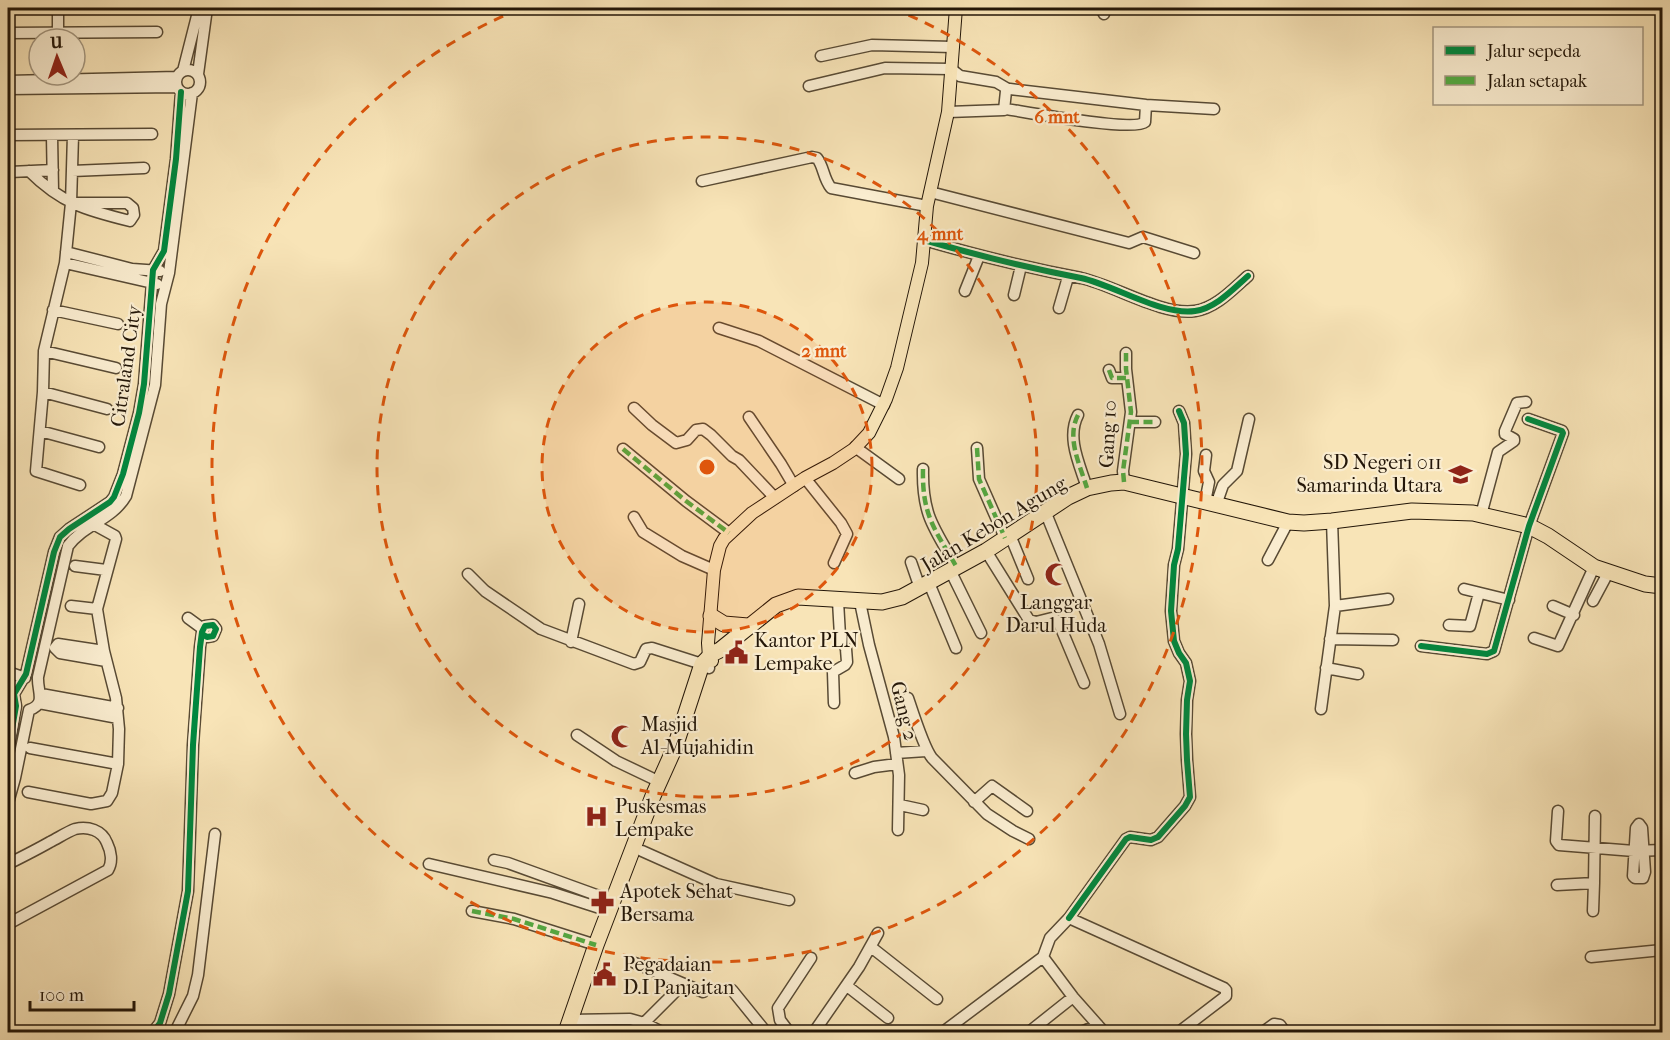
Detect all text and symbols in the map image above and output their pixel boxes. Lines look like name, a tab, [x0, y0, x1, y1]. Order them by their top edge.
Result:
north arrow	[27, 27, 87, 87]
legend	[1433, 27, 1643, 105]
text: U	[49, 33, 64, 52]
text: Jalur sepeda	[1485, 41, 1581, 62]
text: Jalan setapak	[1485, 71, 1588, 92]
text: 6 mnt	[1034, 107, 1080, 128]
text: 4 mnt	[916, 224, 964, 245]
street label: Citraland City	[106, 302, 146, 428]
text: 2 mnt	[802, 341, 847, 362]
street label: Gang 10	[1095, 399, 1121, 469]
place label: SD Negeri 011 Samarinda Utara	[1296, 451, 1443, 497]
centre of rings	[697, 457, 717, 477]
school or university icon: SD Negeri 011 Samarinda Utara	[1447, 461, 1473, 487]
street label: Jalan Kebon Agung	[916, 471, 1071, 577]
mosque icon: Langgar Darul Huda	[1043, 561, 1069, 587]
place label: Langgar Darul Huda	[1005, 591, 1107, 637]
place label: Kantor PLN Lempake	[754, 629, 859, 675]
public building icon: Kantor PLN Lempake	[723, 639, 749, 665]
street label: Gang 2	[886, 679, 922, 743]
place label: Masjid Al-Mujahidin	[640, 713, 754, 759]
mosque icon: Masjid Al-Mujahidin	[610, 723, 636, 749]
place label: Puskesmas Lempake	[615, 795, 706, 841]
hospital icon: Puskesmas Lempake	[584, 804, 610, 830]
place label: Apotek Sehat Bersama	[619, 880, 733, 926]
pharmacy icon: Apotek Sehat Bersama	[589, 889, 615, 915]
place label: Pegadaian D.I Panjaitan	[623, 953, 735, 999]
public building icon: Pegadaian D.I Panjaitan	[592, 962, 618, 988]
scale bar	[30, 974, 134, 1012]
text: 100 m	[39, 985, 84, 1006]

